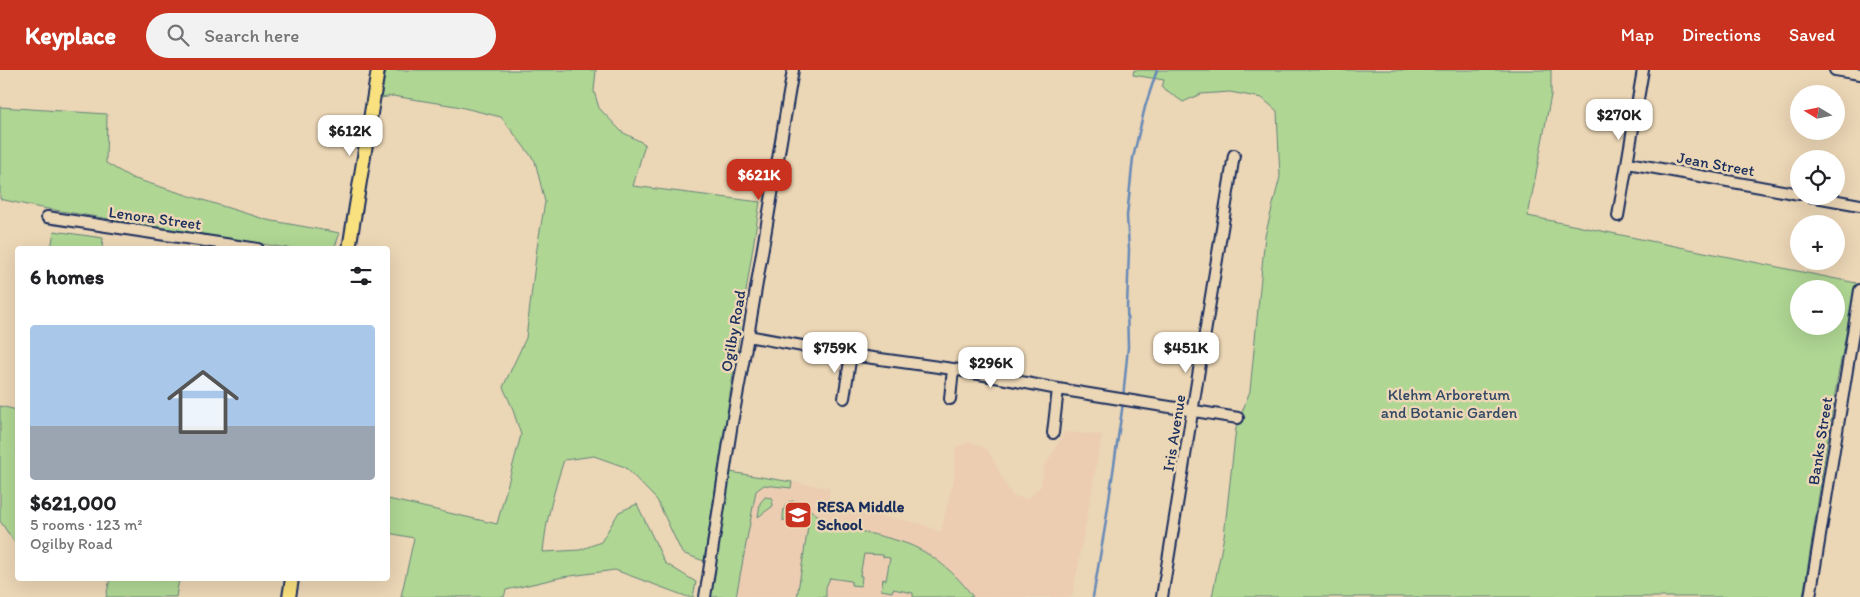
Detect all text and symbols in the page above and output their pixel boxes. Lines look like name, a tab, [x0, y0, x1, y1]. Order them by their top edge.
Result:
search box	[146, 13, 496, 58]
text: Keyplace	[25, 21, 116, 50]
icon: search	[164, 21, 192, 49]
text: Search here	[204, 24, 299, 47]
text: Map	[1621, 24, 1654, 46]
text: Directions	[1682, 24, 1761, 46]
text: Saved	[1789, 24, 1835, 46]
north arrow	[1790, 85, 1845, 140]
map controls	[1790, 85, 1845, 335]
pin: $270K	[1584, 98, 1654, 141]
text: $270K	[1597, 105, 1641, 124]
pin: $612K	[315, 114, 385, 157]
text: $612K	[329, 121, 371, 140]
street label: Jean Street	[1676, 148, 1756, 180]
button: locate	[1790, 150, 1845, 205]
pin: $621K	[724, 158, 794, 201]
text: $621K	[738, 165, 780, 184]
street label: Lenora Street	[107, 202, 203, 234]
button: +	[1790, 215, 1845, 270]
icon: filters	[347, 262, 375, 290]
text: 6 homes	[30, 264, 104, 289]
button: −	[1790, 280, 1845, 335]
street label: Ogilby Road	[716, 288, 750, 373]
pin: $759K	[800, 332, 870, 374]
pin: $451K	[1151, 332, 1221, 374]
text: $759K	[813, 338, 857, 357]
text: $451K	[1164, 338, 1208, 357]
pin: $296K	[956, 346, 1026, 389]
text: $296K	[969, 353, 1013, 372]
icon: home	[158, 357, 248, 447]
park label: Klehm Arboretum and Botanic Garden	[1381, 385, 1518, 422]
street label: Iris Avenue	[1159, 393, 1189, 473]
street label: Banks Street	[1804, 396, 1836, 486]
text: $621,000	[30, 490, 116, 515]
place label: RESA Middle School	[817, 497, 905, 534]
school or university icon: RESA Middle School	[783, 500, 813, 530]
text: 5 rooms · 123 m²	[30, 515, 142, 534]
text: Ogilby Road	[30, 534, 113, 553]

